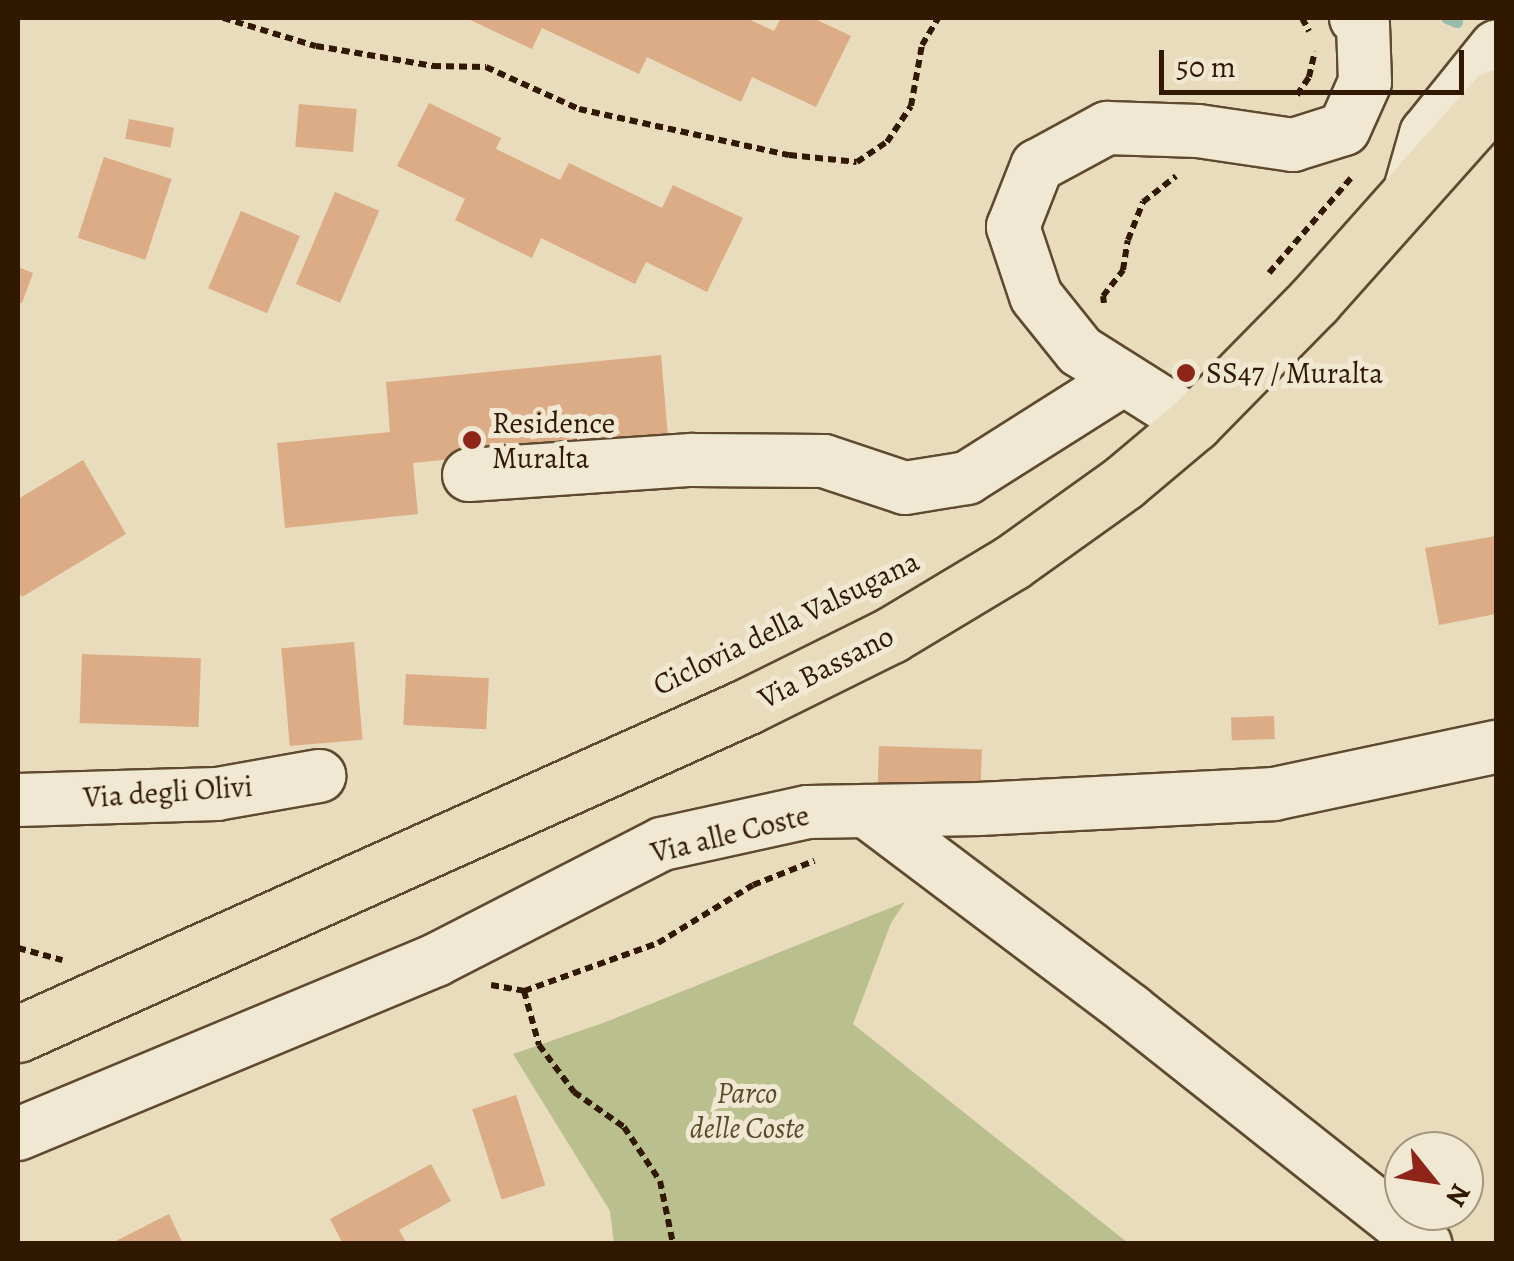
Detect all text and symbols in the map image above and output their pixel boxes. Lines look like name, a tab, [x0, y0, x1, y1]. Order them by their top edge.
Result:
scale bar	[1164, 30, 1469, 92]
text: 50 m	[1176, 47, 1236, 87]
place label: SS47 / Muralta	[1206, 355, 1383, 391]
marker: SS47 / Muralta	[1175, 362, 1197, 384]
place label: Residence Muralta	[492, 405, 615, 476]
marker: Residence Muralta	[461, 429, 483, 451]
street label: Ciclovia della Valsugana	[647, 543, 925, 703]
street label: Via Bassano	[752, 618, 900, 716]
street label: Via degli Olivi	[82, 768, 254, 816]
street label: Via alle Coste	[647, 797, 813, 871]
park label: Parco delle Coste	[690, 1075, 804, 1146]
north arrow	[1384, 1131, 1484, 1231]
text: N	[1437, 1177, 1480, 1213]

